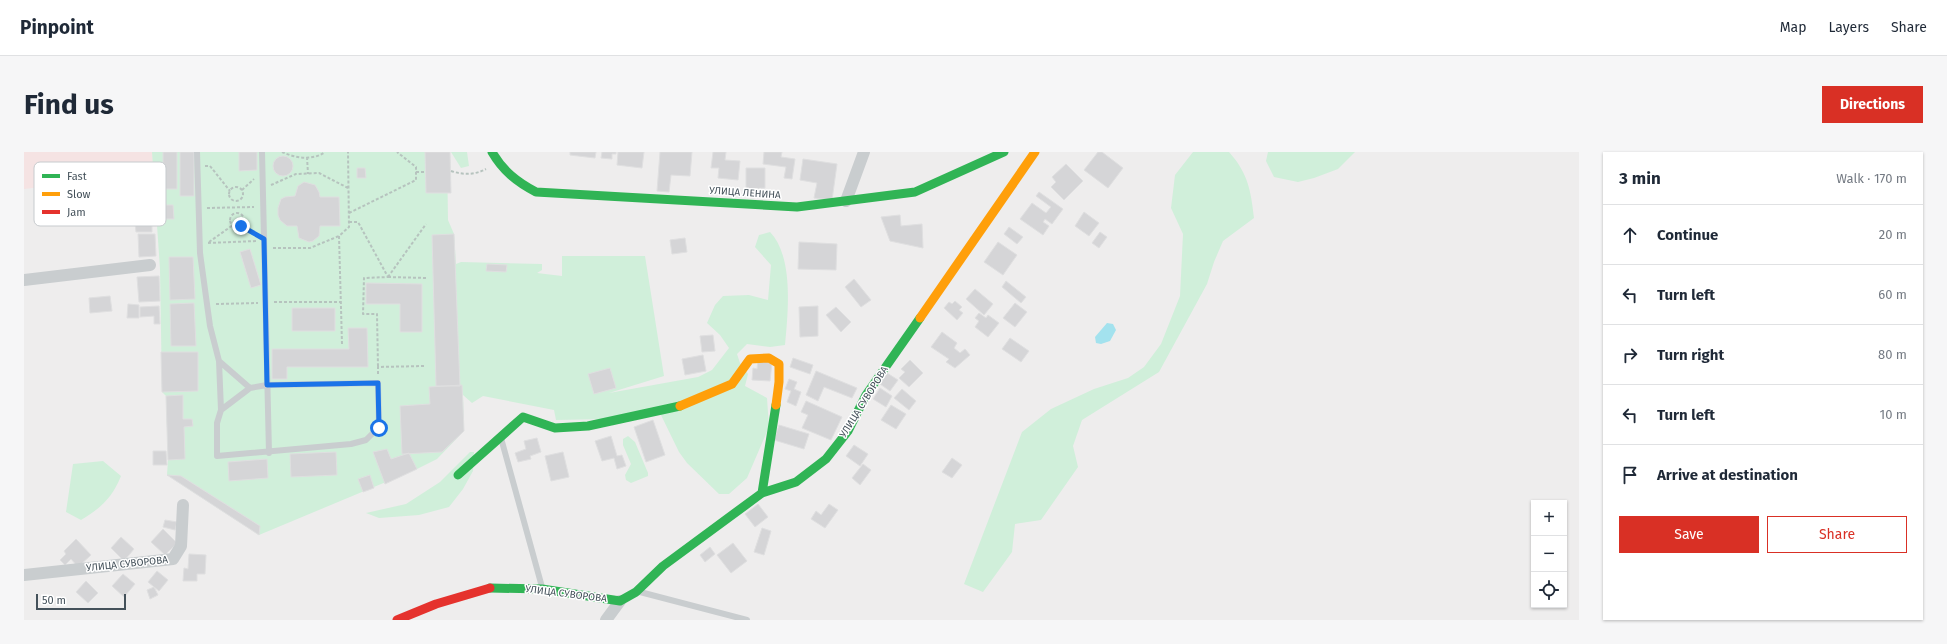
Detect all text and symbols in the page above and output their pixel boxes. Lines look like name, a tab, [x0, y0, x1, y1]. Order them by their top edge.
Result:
text: Pinpoint	[20, 16, 94, 39]
text: Map	[1780, 19, 1806, 36]
text: Layers	[1828, 19, 1869, 36]
text: Share	[1891, 19, 1927, 36]
button: Directions	[1822, 86, 1923, 123]
text: Find us	[24, 88, 114, 121]
legend	[34, 162, 166, 226]
text: 3 min	[1619, 168, 1661, 189]
text: Fast	[67, 170, 87, 183]
text: Walk · 170 m	[1836, 171, 1907, 186]
street label: УЛИЦА ЛЕНИНА	[709, 185, 781, 202]
text: Slow	[67, 188, 91, 201]
text: Jam	[67, 206, 86, 219]
route end	[232, 217, 250, 235]
icon: ahead	[1619, 224, 1641, 246]
text: Continue	[1657, 226, 1718, 244]
text: 20 m	[1879, 227, 1907, 242]
icon: left	[1619, 284, 1641, 306]
text: Turn left	[1657, 286, 1715, 304]
text: 60 m	[1878, 287, 1907, 302]
icon: right	[1619, 344, 1641, 366]
text: Turn right	[1657, 346, 1724, 364]
text: 80 m	[1878, 347, 1907, 362]
street label: УЛИЦА СУВОРОВА	[837, 364, 891, 440]
icon: left	[1619, 404, 1641, 426]
text: Turn left	[1657, 406, 1715, 424]
text: 10 m	[1880, 407, 1907, 422]
route start	[370, 419, 388, 437]
icon: arrive	[1619, 464, 1641, 486]
text: Arrive at destination	[1657, 466, 1798, 484]
map controls	[1531, 500, 1567, 608]
button: +	[1531, 500, 1567, 536]
button: Save	[1619, 516, 1759, 553]
button: Share	[1767, 516, 1907, 553]
button: −	[1531, 536, 1567, 572]
street label: УЛИЦА СУВОРОВА	[86, 554, 169, 574]
button: locate	[1531, 572, 1567, 608]
street label: УЛИЦА СУВОРОВА	[525, 583, 608, 605]
scale bar	[36, 592, 126, 611]
text: 50 m	[42, 594, 66, 607]

